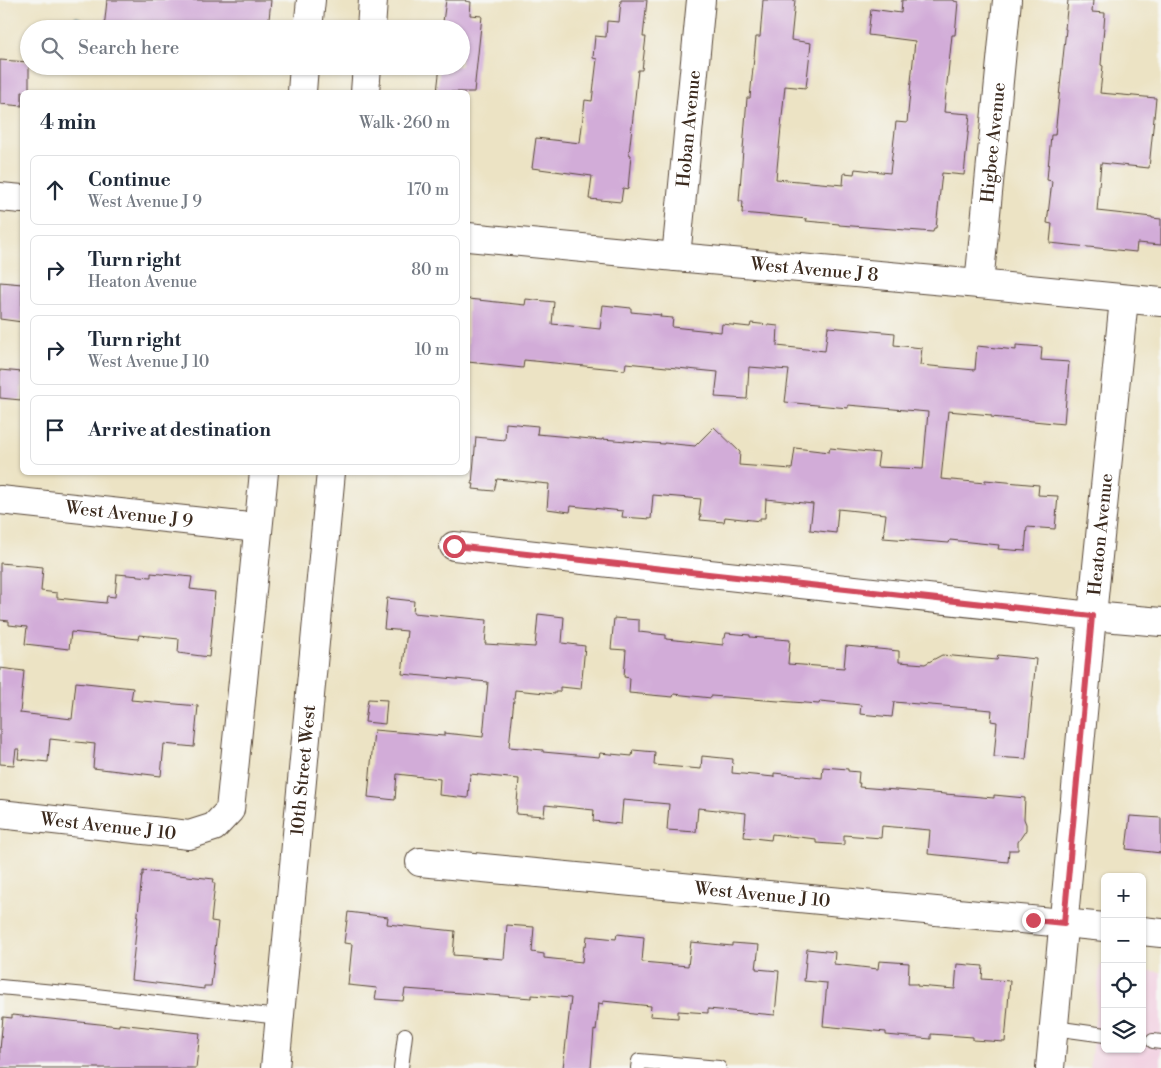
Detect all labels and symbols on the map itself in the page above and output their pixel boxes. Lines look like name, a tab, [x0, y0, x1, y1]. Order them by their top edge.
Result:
street label: Hoban Avenue	[671, 69, 706, 188]
street label: Higbee Avenue	[976, 81, 1010, 204]
street label: West Avenue J 8	[748, 252, 880, 286]
street label: Heaton Avenue	[1083, 472, 1118, 597]
street label: West Avenue J 9	[63, 496, 194, 532]
route start	[443, 535, 466, 558]
street label: 10th Street West	[285, 703, 321, 837]
street label: West Avenue J 10	[38, 807, 178, 845]
street label: West Avenue J 10	[692, 877, 832, 912]
route end	[1022, 909, 1045, 932]

